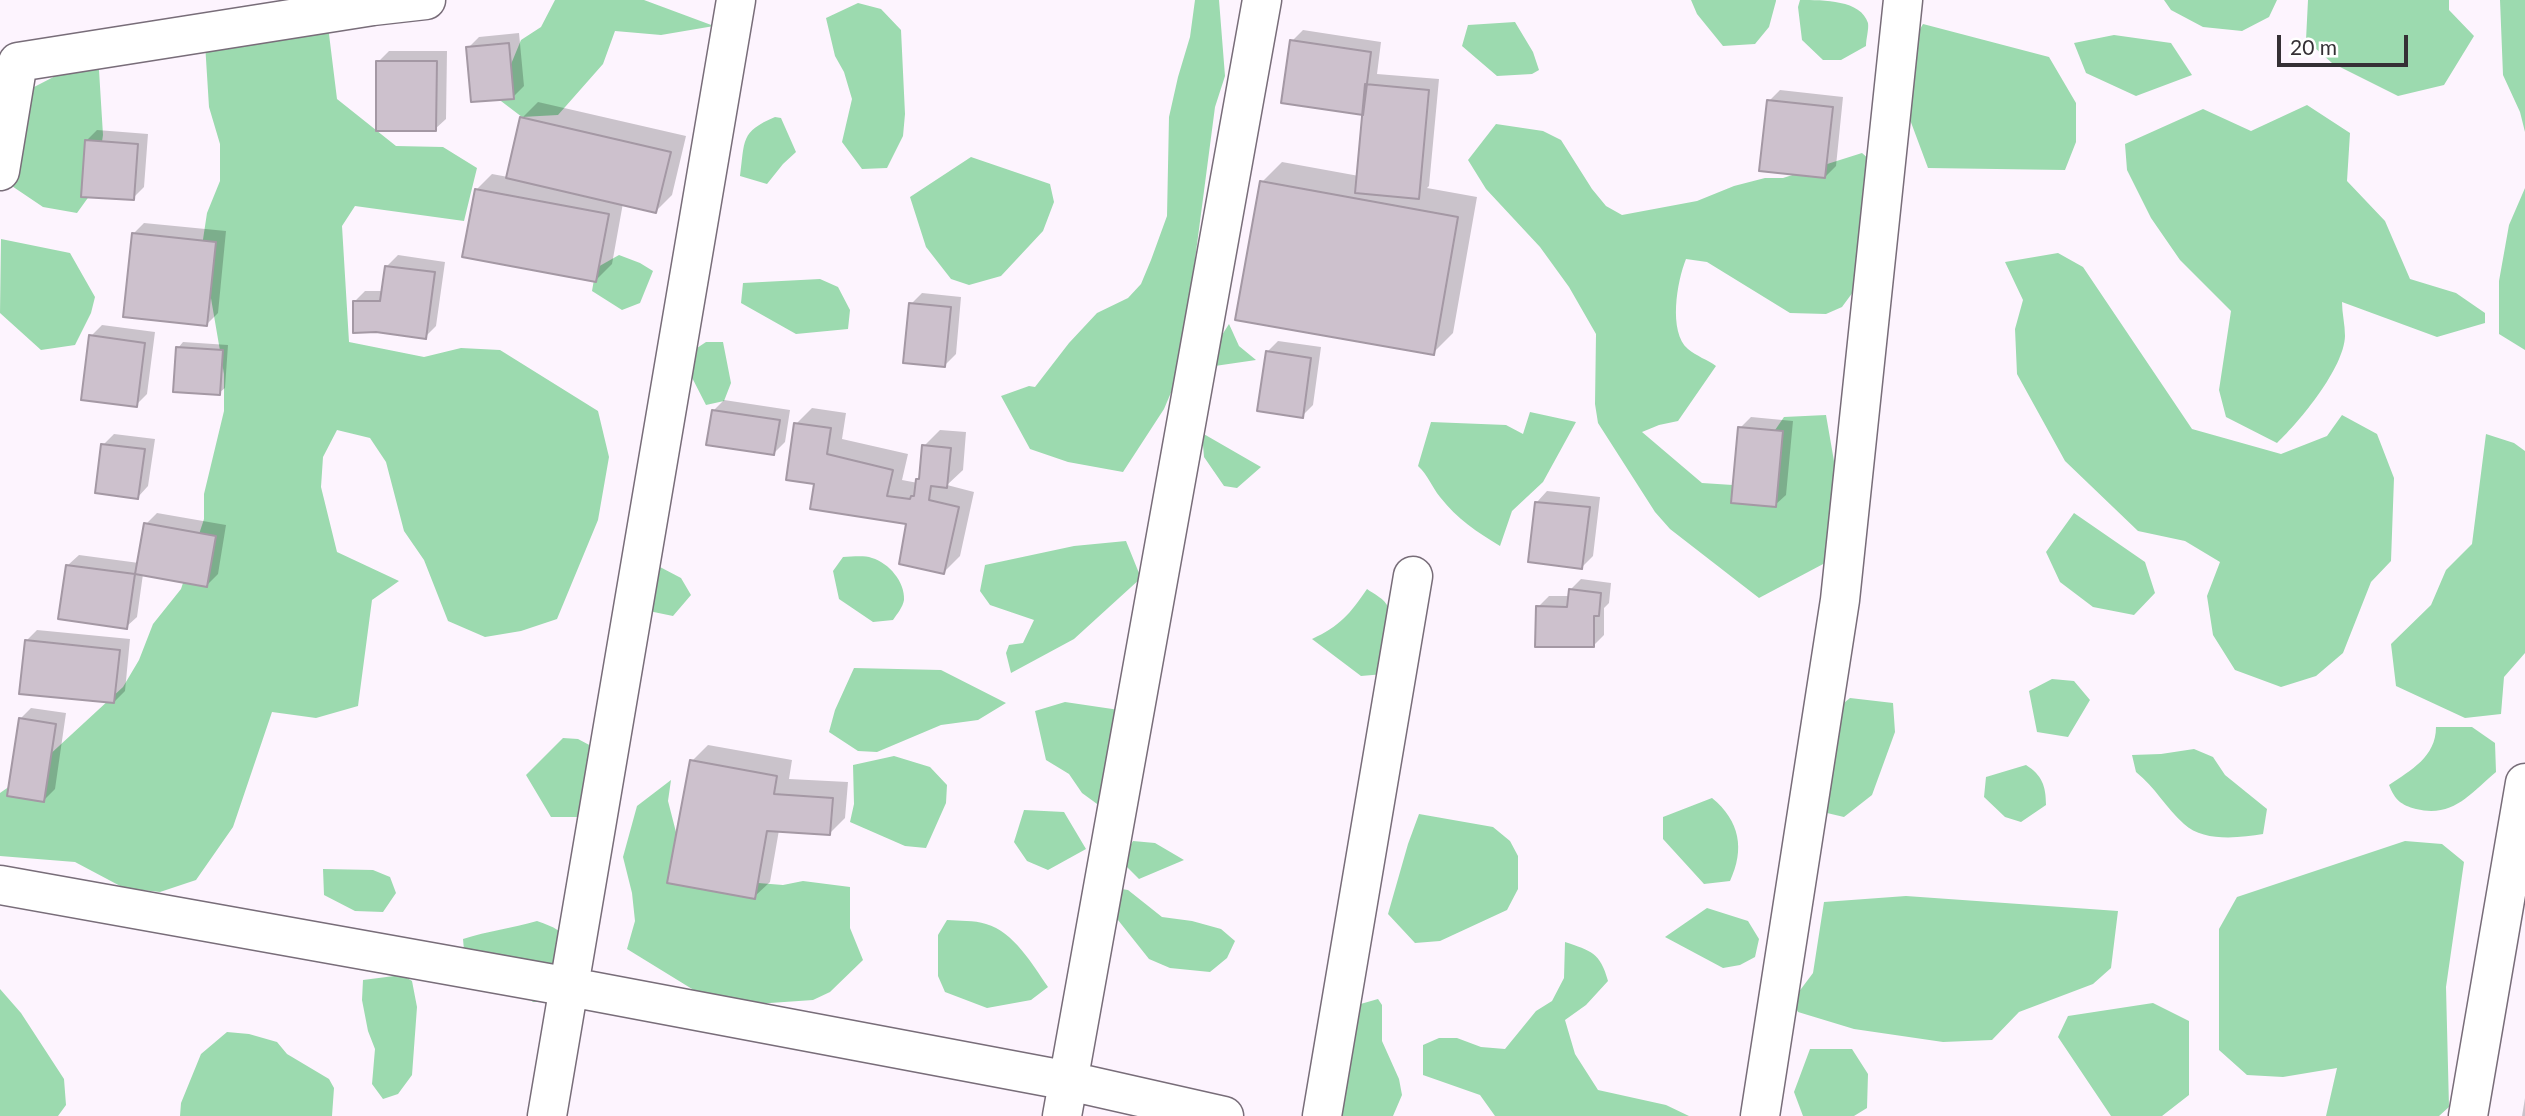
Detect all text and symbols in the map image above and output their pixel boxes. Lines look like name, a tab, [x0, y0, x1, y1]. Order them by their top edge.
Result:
scale bar	[2280, 21, 2411, 65]
text: 20 m	[2290, 34, 2337, 59]

